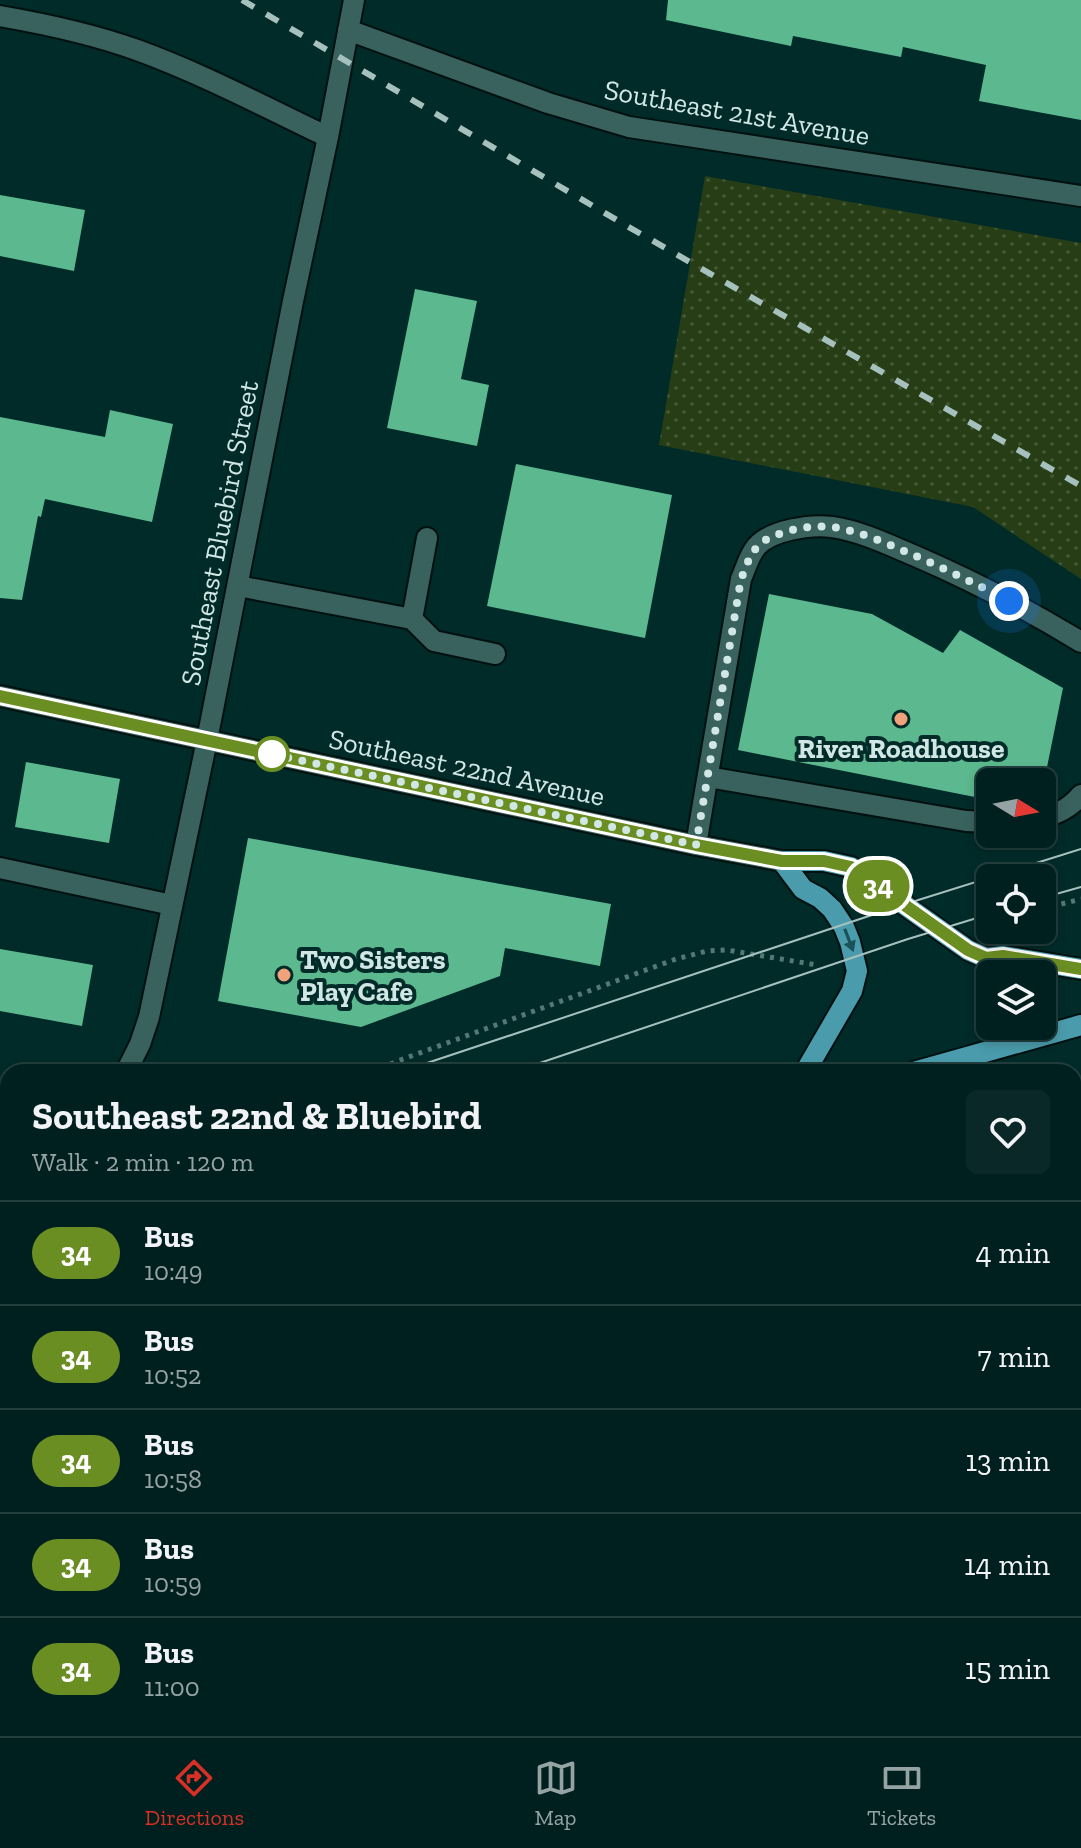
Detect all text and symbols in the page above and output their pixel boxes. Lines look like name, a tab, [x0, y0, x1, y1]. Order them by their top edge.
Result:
street label: Southeast 21st Avenue	[602, 73, 872, 152]
street label: Southeast Bluebird Street	[174, 377, 265, 688]
your location	[989, 581, 1029, 621]
marker: River Roadhouse	[892, 710, 910, 728]
street label: Southeast 22nd Avenue	[326, 722, 608, 813]
place label: River Roadhouse	[798, 732, 1004, 765]
unlabelled marker	[255, 737, 289, 771]
north arrow	[976, 768, 1056, 848]
map controls	[976, 768, 1056, 1040]
line badge: 34	[842, 860, 914, 912]
button: locate	[976, 864, 1056, 944]
text: 34	[863, 869, 893, 902]
one-way arrow	[843, 928, 856, 952]
place label: Two Sisters Play Cafe	[300, 943, 446, 1008]
button: layers	[976, 960, 1056, 1040]
marker: Two Sisters Play Cafe	[275, 966, 293, 984]
button: heart	[966, 1090, 1050, 1174]
text: Southeast 22nd & Bluebird	[32, 1093, 481, 1139]
text: Walk · 2 min · 120 m	[32, 1146, 254, 1178]
text: Bus	[144, 1219, 194, 1255]
text: 4 min	[976, 1235, 1050, 1271]
text: 34	[61, 1236, 91, 1269]
text: 10:49	[144, 1255, 203, 1287]
text: Bus	[144, 1323, 194, 1359]
text: 7 min	[978, 1339, 1050, 1375]
text: 34	[61, 1340, 91, 1373]
text: 10:52	[144, 1359, 202, 1391]
text: Bus	[144, 1427, 194, 1463]
text: 13 min	[965, 1443, 1050, 1479]
text: 34	[61, 1444, 91, 1477]
text: 10:58	[144, 1463, 202, 1495]
text: Bus	[144, 1531, 194, 1567]
text: 14 min	[964, 1547, 1050, 1583]
text: 34	[61, 1548, 91, 1581]
text: 10:59	[144, 1567, 202, 1599]
text: Bus	[144, 1635, 194, 1671]
text: 15 min	[965, 1651, 1050, 1687]
text: 34	[61, 1652, 91, 1685]
text: 11:00	[144, 1671, 200, 1703]
tab: Directions	[145, 1756, 244, 1831]
tab: Map	[534, 1756, 578, 1831]
tab: Tickets	[867, 1756, 936, 1831]

